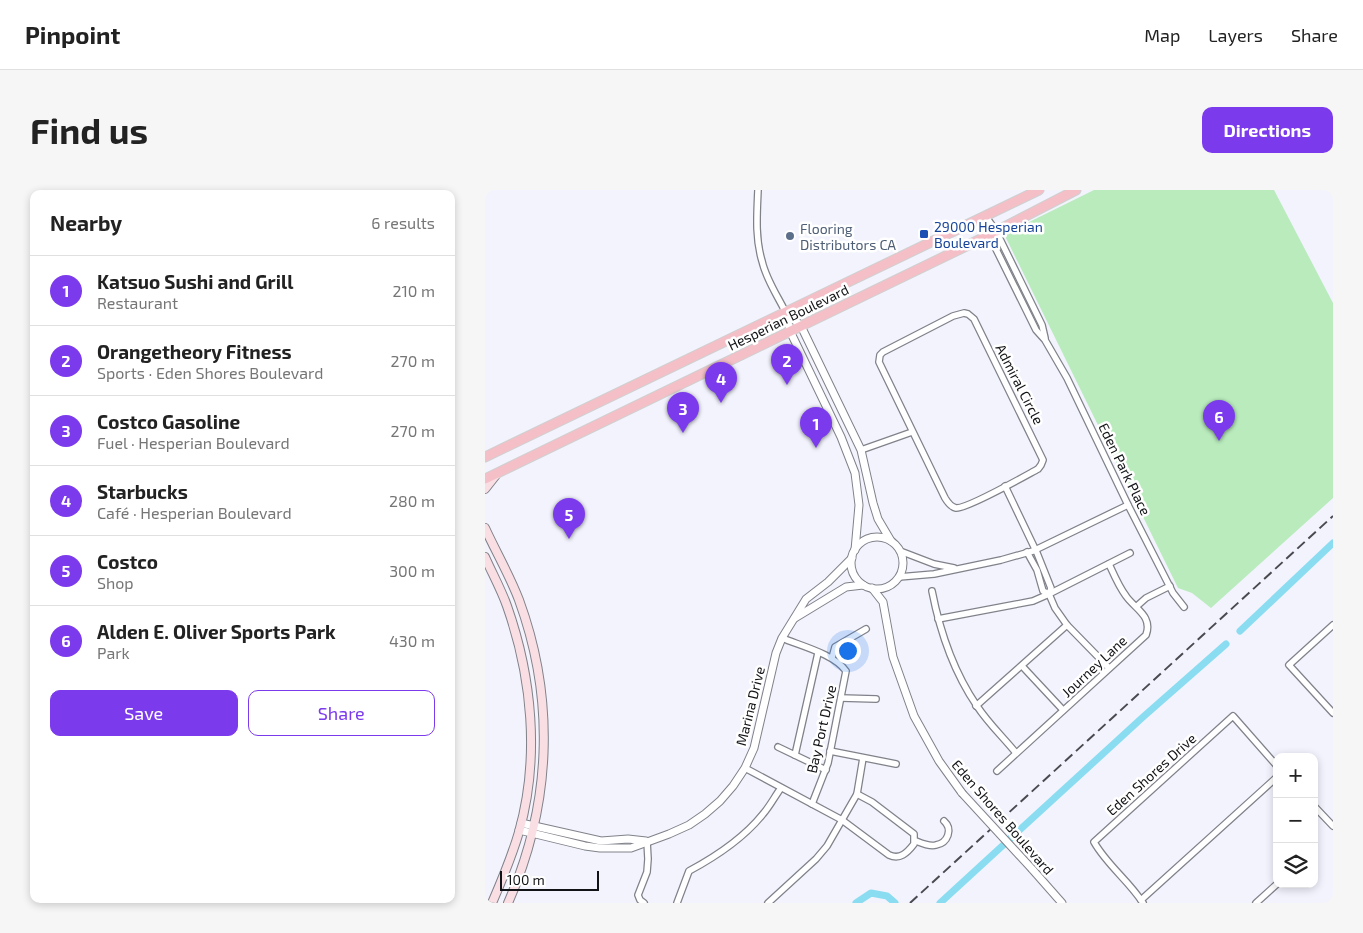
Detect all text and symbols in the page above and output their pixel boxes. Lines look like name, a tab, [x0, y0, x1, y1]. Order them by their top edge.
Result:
text: Pinpoint	[25, 20, 120, 49]
text: Map	[1144, 24, 1180, 46]
text: Layers	[1208, 24, 1263, 46]
text: Share	[1291, 24, 1338, 46]
button: Directions	[1202, 107, 1333, 153]
text: Find us	[30, 109, 148, 151]
text: Nearby	[50, 210, 122, 235]
text: 6 results	[371, 213, 435, 232]
place label: 29000 Hesperian Boulevard	[934, 218, 1043, 251]
place label: Flooring Distributors CA	[800, 220, 896, 253]
marker: 29000 Hesperian Boulevard	[918, 228, 930, 240]
marker: Flooring Distributors CA	[784, 230, 796, 242]
text: Katsuo Sushi and Grill	[97, 270, 293, 293]
street label: Hesperian Boulevard	[725, 280, 851, 354]
text: 1	[63, 281, 69, 300]
text: 210 m	[392, 281, 435, 300]
text: Restaurant	[97, 293, 178, 312]
text: Orangetheory Fitness	[97, 340, 292, 363]
street label: Admiral Circle	[992, 341, 1048, 427]
pin: 2	[771, 344, 803, 385]
text: 2	[61, 351, 71, 370]
text: 270 m	[391, 351, 435, 370]
pin: 4	[705, 362, 737, 403]
text: Sports · Eden Shores Boulevard	[97, 363, 323, 382]
pin: 3	[667, 392, 699, 433]
pin: 6	[1203, 400, 1235, 441]
pin: 1	[800, 407, 832, 448]
text: Costco Gasoline	[97, 410, 240, 433]
street label: Eden Park Place	[1095, 420, 1155, 518]
text: 3	[61, 421, 71, 440]
text: 270 m	[391, 421, 435, 440]
text: Fuel · Hesperian Boulevard	[97, 433, 290, 452]
text: Starbucks	[97, 480, 188, 503]
text: 4	[61, 491, 71, 510]
text: 280 m	[389, 491, 435, 510]
pin: 5	[553, 498, 585, 539]
text: Café · Hesperian Boulevard	[97, 503, 292, 522]
text: Costco	[97, 550, 158, 573]
text: 5	[62, 561, 70, 580]
text: 300 m	[389, 561, 435, 580]
text: Shop	[97, 573, 134, 592]
text: Alden E. Oliver Sports Park	[97, 620, 336, 643]
text: 6	[61, 631, 71, 650]
text: 430 m	[389, 631, 435, 650]
street label: Journey Lane	[1058, 632, 1130, 700]
your location	[835, 638, 861, 664]
text: Park	[97, 643, 130, 662]
street label: Marina Drive	[732, 665, 768, 747]
street label: Bay Port Drive	[803, 683, 839, 775]
button: Save	[50, 690, 238, 736]
button: Share	[248, 690, 435, 736]
street label: Eden Shores Drive	[1103, 729, 1199, 819]
map controls	[1273, 753, 1318, 888]
button: +	[1273, 753, 1318, 798]
street label: Eden Shores Boulevard	[949, 756, 1057, 878]
button: −	[1273, 798, 1318, 843]
button: layers	[1273, 843, 1318, 888]
scale bar	[500, 868, 599, 891]
text: 100 m	[507, 871, 545, 888]

